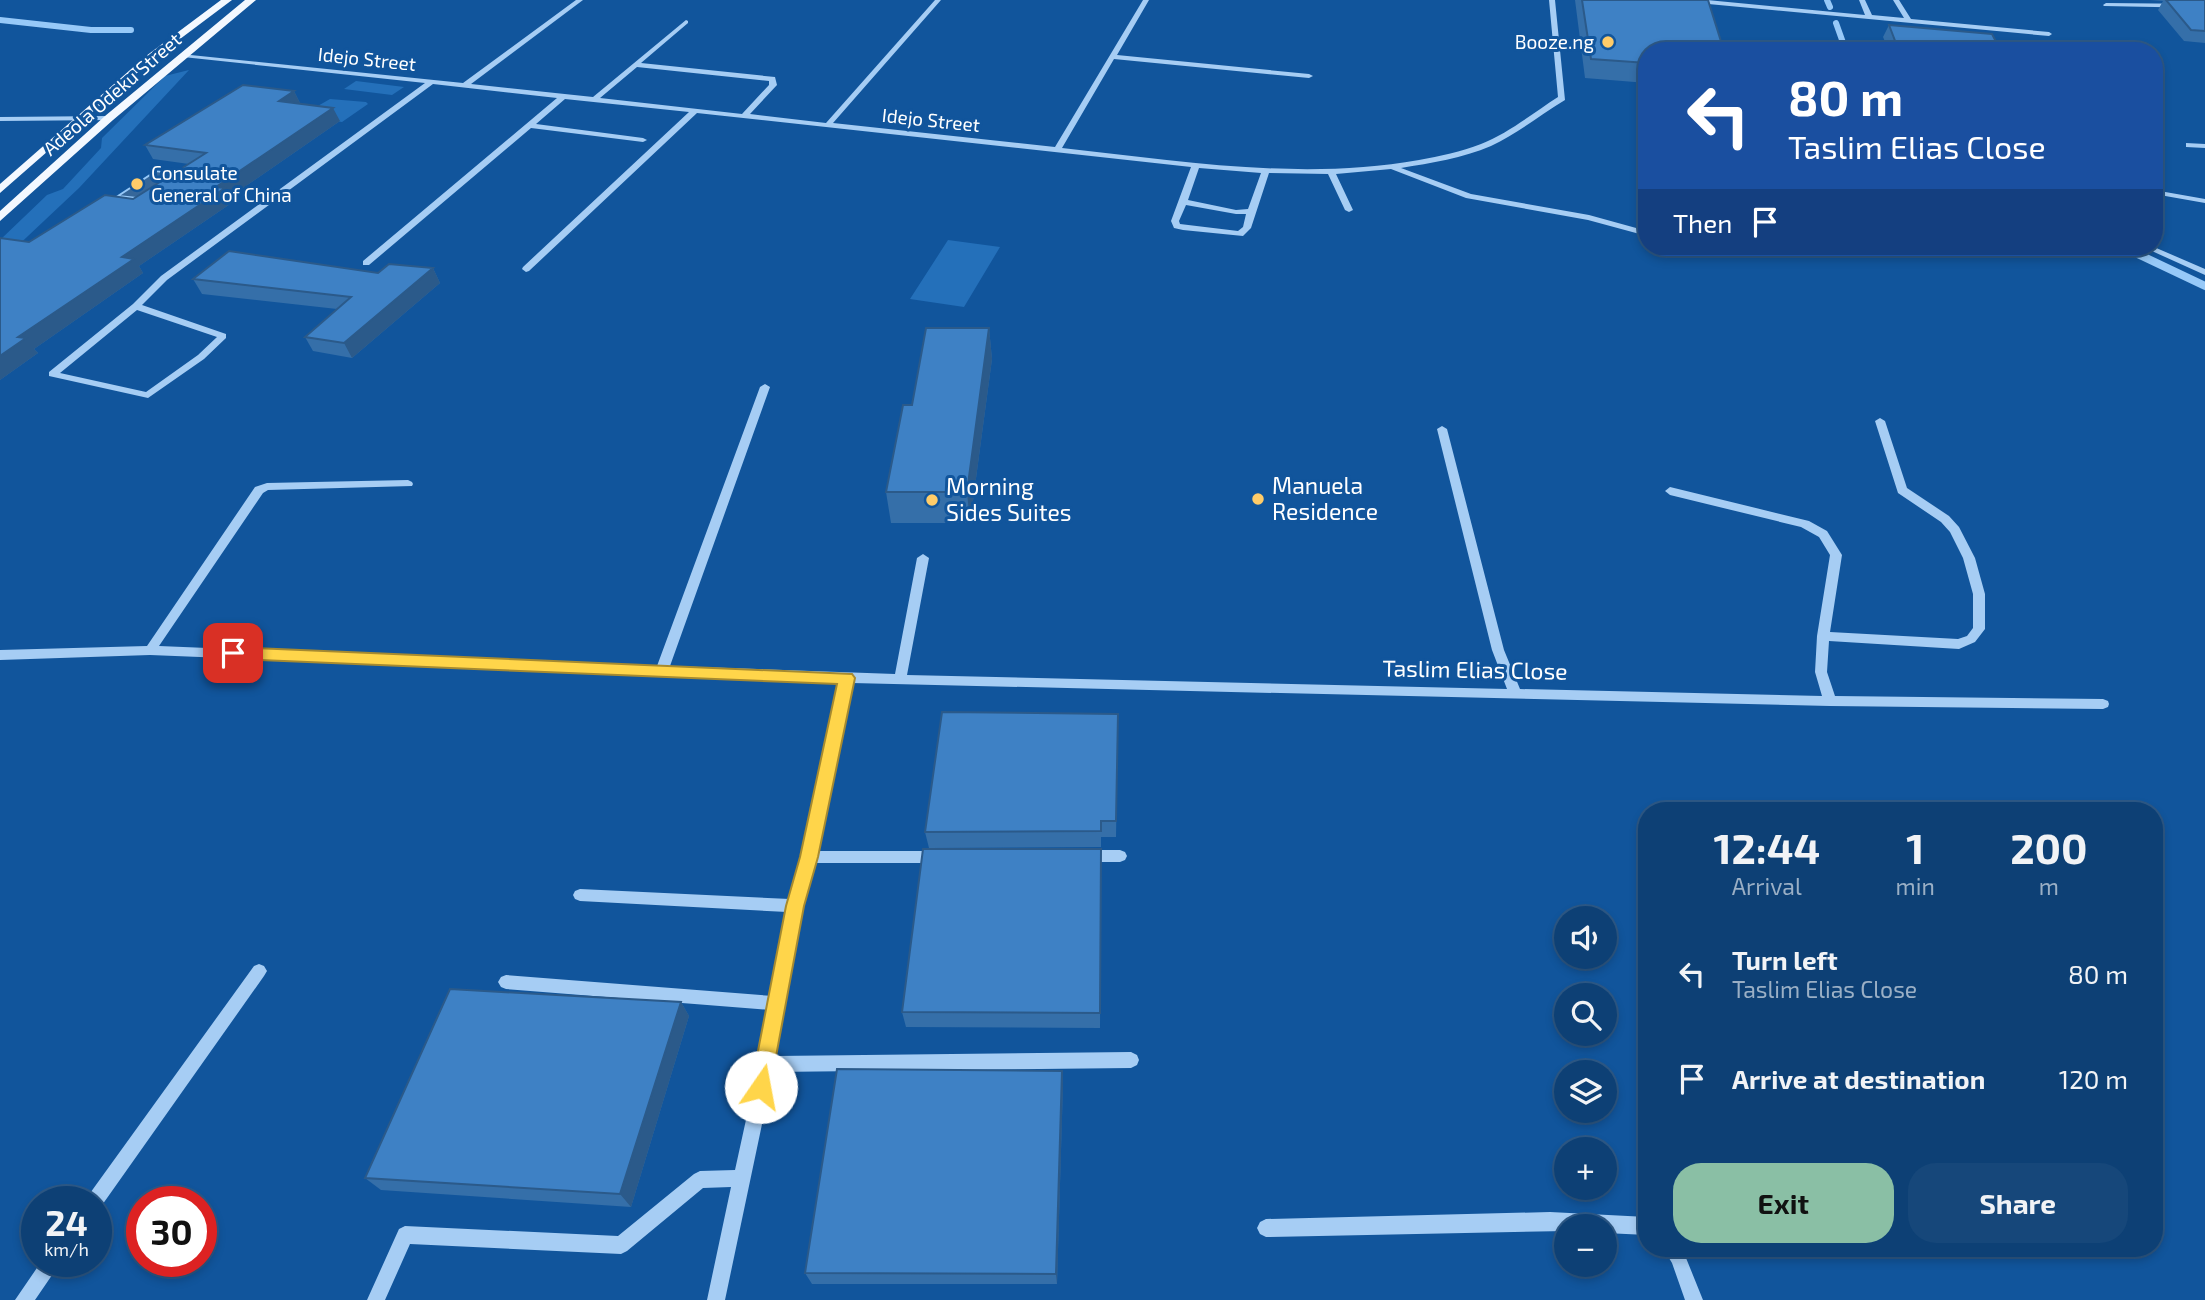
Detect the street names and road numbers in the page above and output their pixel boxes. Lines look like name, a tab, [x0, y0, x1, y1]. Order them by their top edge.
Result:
street label: Adeola Odeku Street	[38, 27, 185, 160]
street label: Idejo Street	[317, 42, 417, 75]
street label: Idejo Street	[881, 103, 981, 136]
street label: Taslim Elias Close	[1382, 653, 1568, 685]

